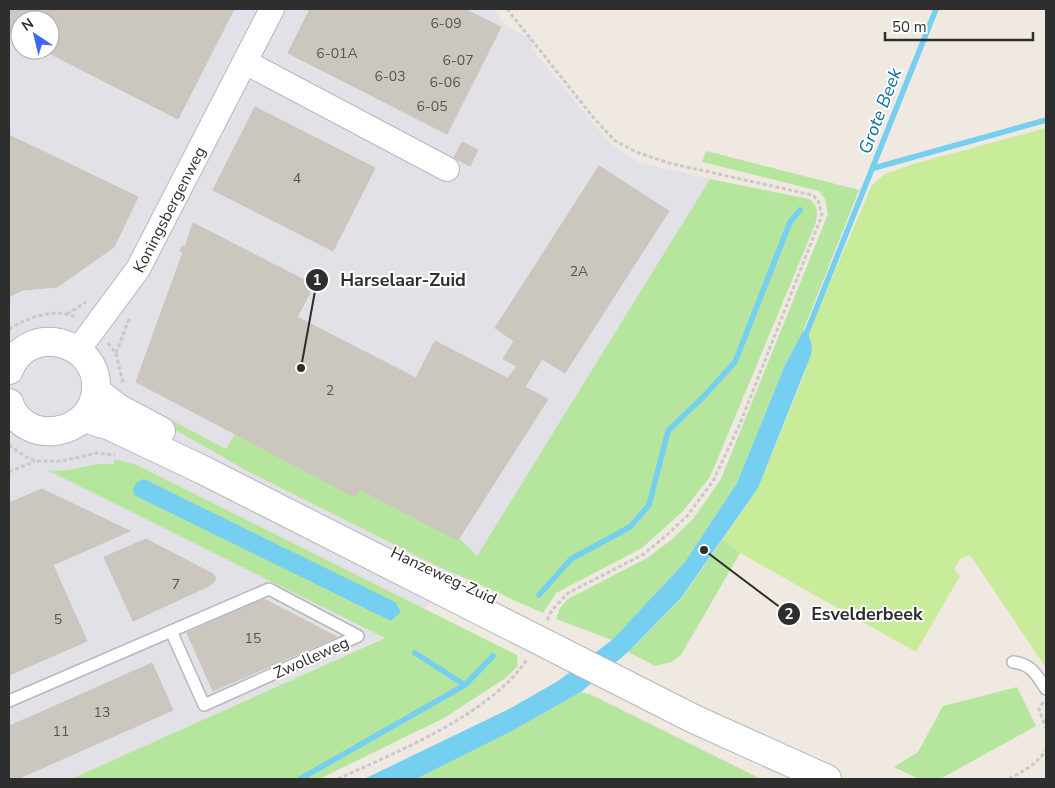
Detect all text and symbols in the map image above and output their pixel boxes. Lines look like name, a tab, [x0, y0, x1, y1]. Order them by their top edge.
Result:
north arrow	[10, 10, 60, 60]
scale bar	[885, 10, 1032, 42]
text: N	[18, 14, 38, 36]
house number: 6-09	[430, 14, 462, 33]
text: 50 m	[892, 17, 927, 37]
house number: 6-01A	[316, 44, 358, 63]
house number: 6-07	[442, 51, 474, 70]
water label: Grote Beek	[853, 64, 908, 157]
house number: 6-03	[374, 67, 406, 86]
house number: 6-06	[429, 73, 461, 92]
house number: 6-05	[416, 97, 448, 116]
street label: Koningsbergenweg	[128, 143, 211, 277]
house number: 4	[293, 169, 301, 188]
house number: 2A	[570, 262, 588, 281]
callout: Harselaar-Zuid	[305, 264, 476, 297]
text: Harselaar-Zuid	[340, 268, 466, 292]
text: 1	[312, 270, 322, 290]
house number: 2	[326, 381, 334, 400]
street label: Hanzeweg-Zuid	[387, 542, 500, 610]
house number: 7	[172, 575, 180, 594]
callout: Esvelderbeek	[777, 598, 933, 631]
text: Esvelderbeek	[811, 602, 923, 626]
text: 2	[784, 604, 794, 624]
house number: 5	[54, 610, 62, 629]
house number: 15	[245, 629, 261, 648]
street label: Zwolleweg	[270, 632, 353, 684]
house number: 13	[94, 703, 110, 722]
house number: 11	[53, 722, 69, 741]

